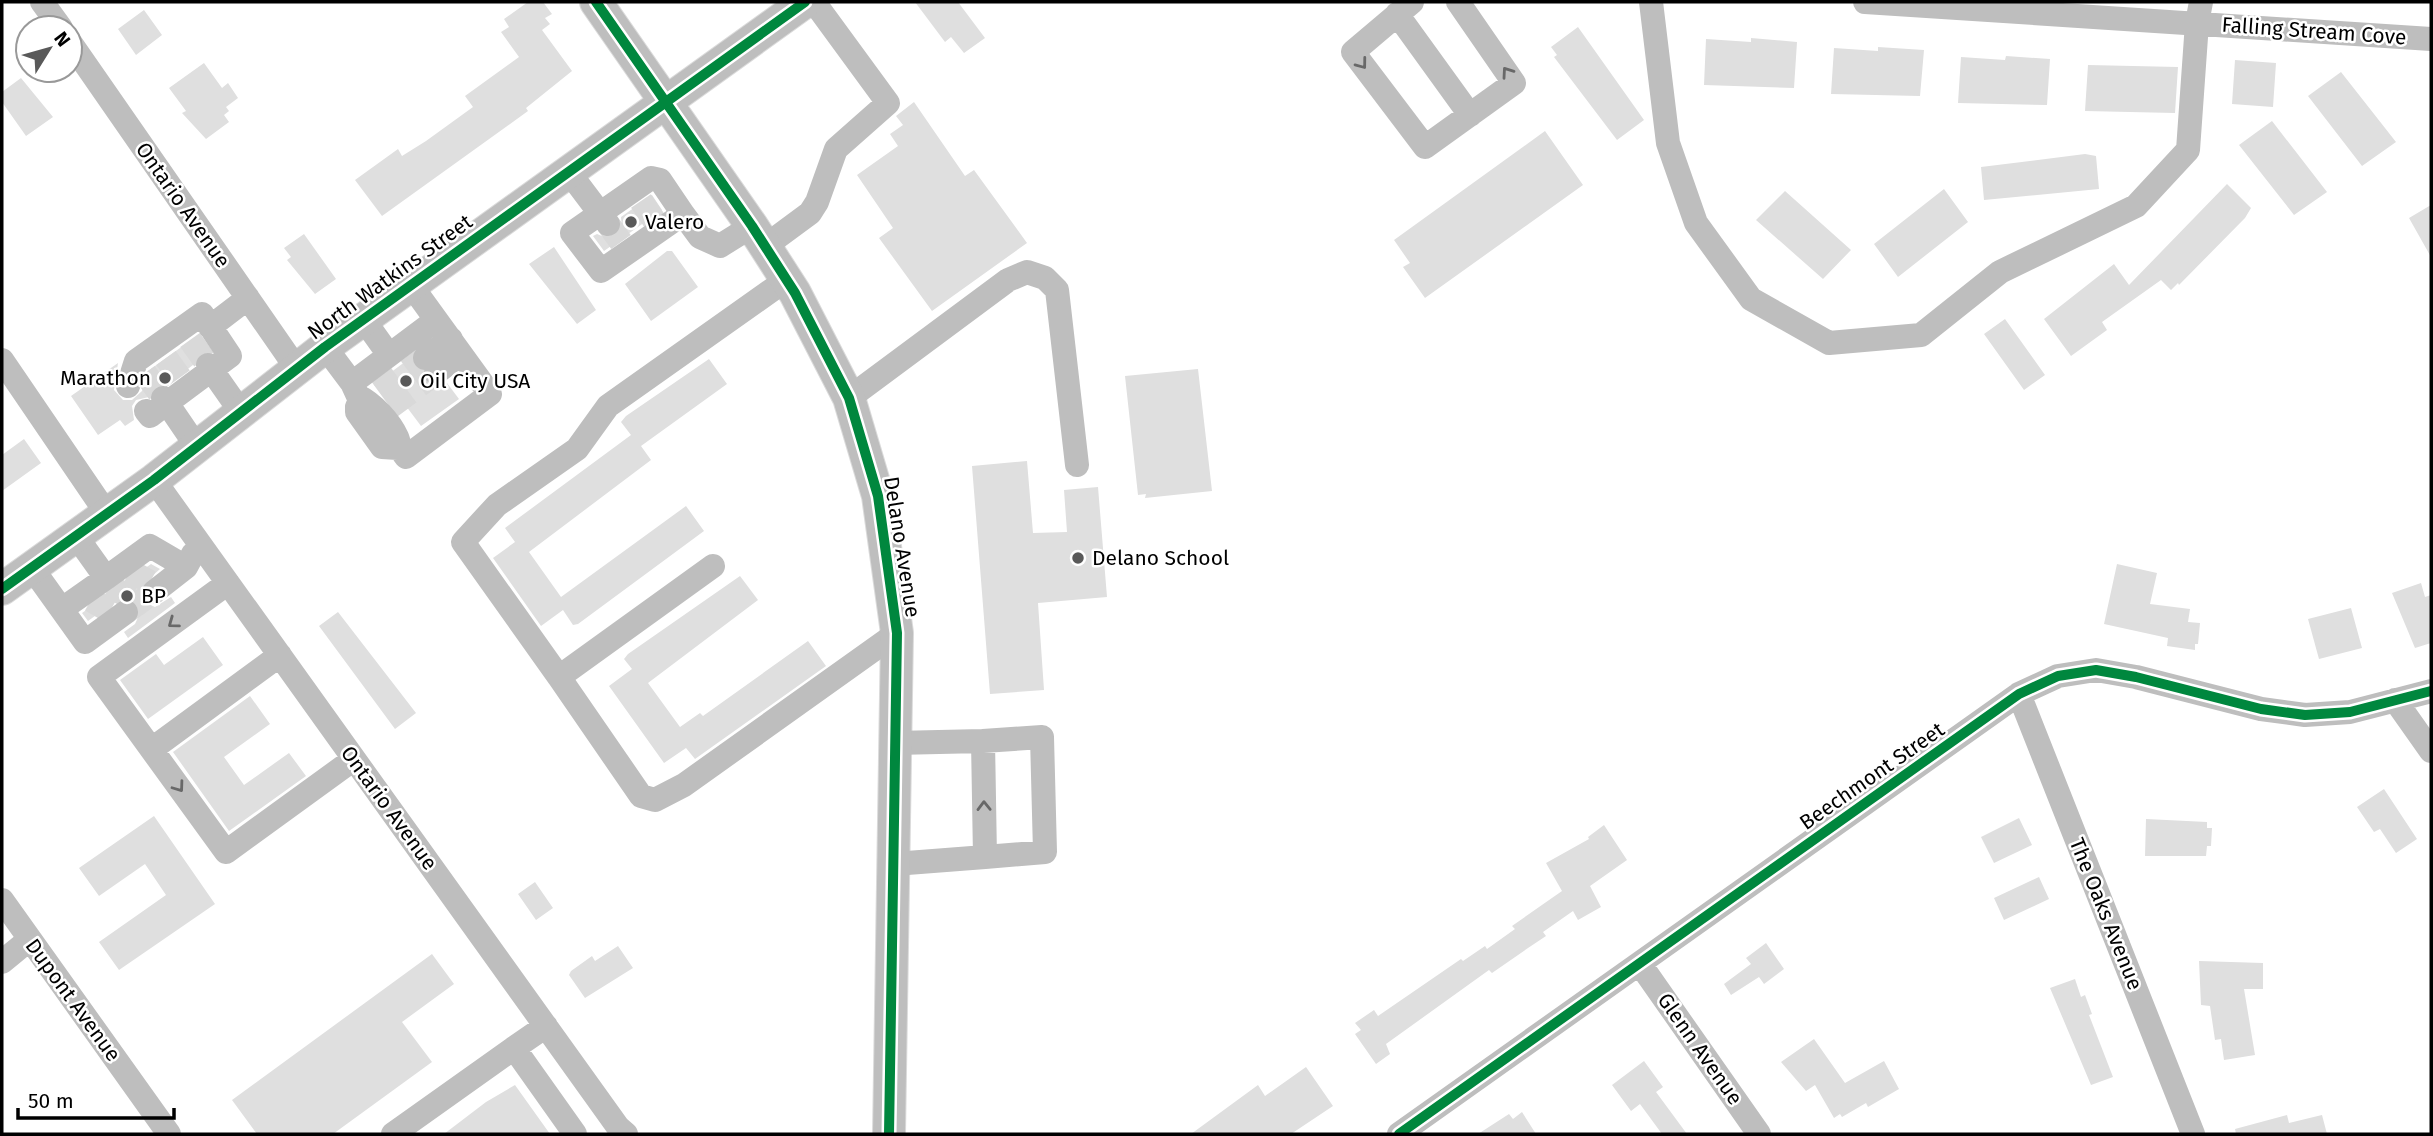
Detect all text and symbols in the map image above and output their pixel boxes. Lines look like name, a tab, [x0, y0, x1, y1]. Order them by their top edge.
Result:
street label: Falling Stream Cove	[2221, 12, 2407, 50]
north arrow	[14, 14, 84, 84]
text: N	[49, 27, 75, 51]
one-way arrow	[1353, 56, 1366, 69]
one-way arrow	[1503, 67, 1515, 80]
street label: Ontario Avenue	[130, 137, 236, 273]
street label: North Watkins Street	[303, 208, 478, 345]
place label: Valero	[645, 209, 704, 235]
marker: Valero	[623, 214, 639, 230]
place label: Marathon	[60, 365, 151, 391]
place label: Oil City USA	[420, 368, 530, 394]
marker: Marathon	[157, 370, 173, 386]
marker: Oil City USA	[398, 373, 414, 389]
street label: Delano Avenue	[878, 475, 926, 619]
place label: Delano School	[1092, 545, 1229, 571]
marker: Delano School	[1070, 550, 1086, 566]
place label: BP	[141, 583, 166, 609]
marker: BP	[119, 588, 135, 604]
one-way arrow	[168, 615, 181, 628]
street label: Beechmont Street	[1795, 716, 1950, 836]
street label: Ontario Avenue	[335, 741, 443, 875]
one-way arrow	[171, 779, 183, 792]
one-way arrow	[976, 801, 992, 811]
street label: The Oaks Avenue	[2064, 834, 2148, 994]
street label: Dupont Avenue	[20, 933, 126, 1067]
street label: Glenn Avenue	[1652, 988, 1748, 1110]
scale bar	[18, 1076, 173, 1120]
text: 50 m	[28, 1088, 74, 1114]

